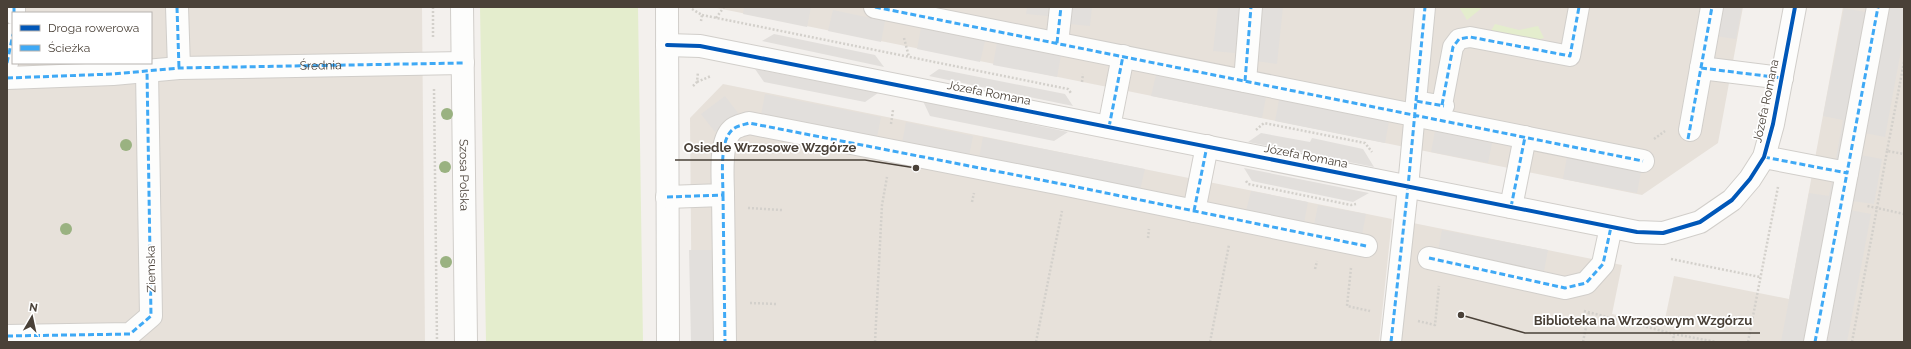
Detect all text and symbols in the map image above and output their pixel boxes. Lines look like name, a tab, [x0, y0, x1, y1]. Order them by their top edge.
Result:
legend	[12, 12, 152, 64]
text: Droga rowerowa	[48, 21, 139, 35]
text: Ścieżka	[48, 41, 90, 55]
street label: Średnia	[300, 58, 342, 73]
street label: Józefa Romana	[1750, 58, 1782, 144]
street label: Józefa Romana	[946, 78, 1032, 108]
callout: Osiedle Wrzosowe Wzgórze	[675, 135, 865, 160]
street label: Szosa Polska	[457, 139, 471, 211]
text: Osiedle Wrzosowe Wzgórze	[684, 140, 857, 155]
street label: Józefa Romana	[1263, 141, 1349, 171]
street label: Ziemska	[144, 245, 158, 293]
north arrow	[12, 297, 52, 337]
text: N	[28, 301, 39, 315]
callout: Biblioteka na Wrzosowym Wzgórzu	[1525, 308, 1760, 333]
text: Biblioteka na Wrzosowym Wzgórzu	[1534, 313, 1752, 328]

